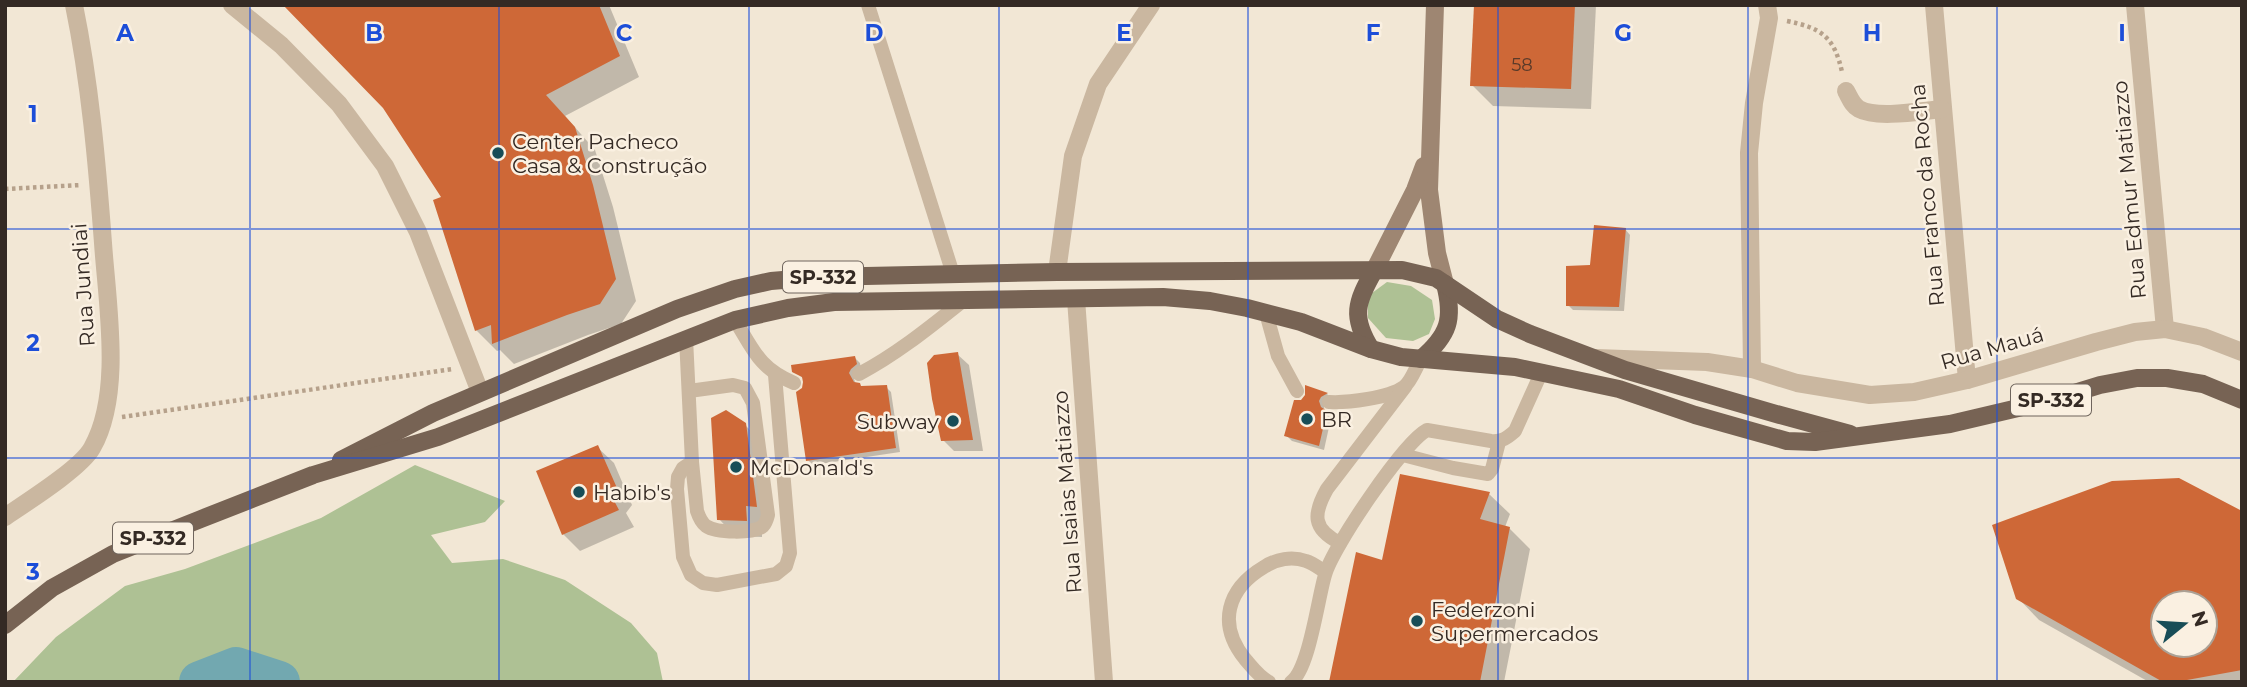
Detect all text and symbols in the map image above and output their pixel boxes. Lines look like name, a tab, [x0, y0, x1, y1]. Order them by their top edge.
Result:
text: A	[115, 19, 134, 47]
text: B	[365, 19, 383, 47]
text: C	[616, 19, 633, 47]
text: D	[865, 19, 884, 47]
text: E	[1116, 19, 1132, 47]
text: F	[1366, 19, 1381, 47]
text: G	[1614, 19, 1632, 47]
text: H	[1863, 19, 1881, 47]
text: I	[2118, 19, 2126, 47]
house number: 58	[1511, 54, 1533, 76]
street label: Rua Edmur Matiazzo	[2107, 80, 2151, 300]
street label: Rua Franco da Rocha	[1905, 83, 1949, 307]
text: 1	[28, 100, 38, 128]
place label: Center Pacheco Casa & Construção	[512, 129, 707, 178]
marker: Center Pacheco Casa & Construção	[490, 145, 506, 161]
street label: Rua Jundiai	[66, 222, 100, 348]
road number: SP-332	[783, 262, 863, 292]
street label: Rua Mauá	[1938, 321, 2046, 375]
text: 2	[26, 329, 40, 357]
road number: SP-332	[2011, 384, 2091, 416]
street label: Rua Isaias Matiazzo	[1047, 390, 1087, 594]
place label: BR	[1321, 407, 1352, 432]
place label: Subway	[857, 409, 940, 434]
marker: BR	[1299, 411, 1315, 427]
marker: Subway	[945, 413, 961, 429]
place label: McDonald's	[750, 455, 873, 480]
marker: McDonald's	[728, 459, 744, 475]
place label: Habib's	[593, 480, 671, 505]
marker: Habib's	[571, 484, 587, 500]
road number: SP-332	[113, 523, 193, 554]
text: 3	[25, 558, 40, 586]
north arrow	[2149, 589, 2219, 659]
place label: Federzoni Supermercados	[1431, 597, 1598, 646]
text: N	[2186, 608, 2213, 630]
marker: Federzoni Supermercados	[1409, 613, 1425, 629]

